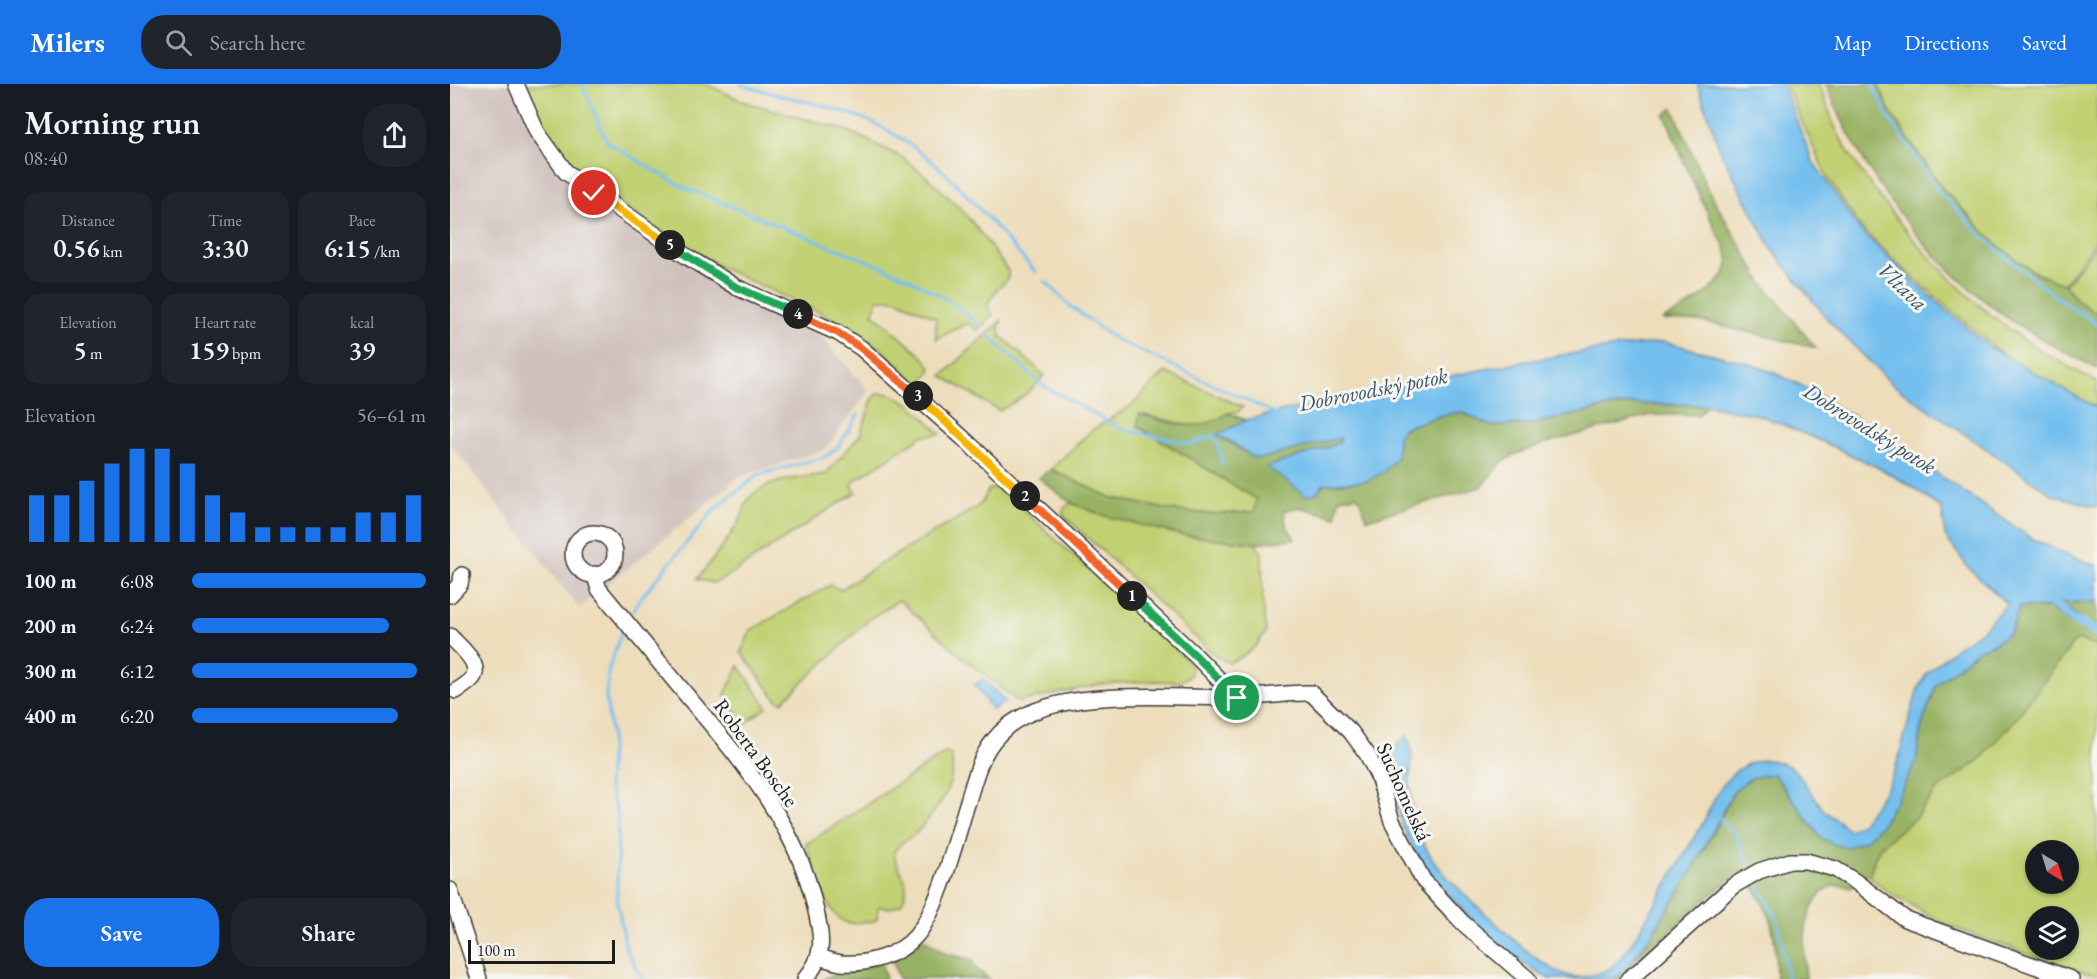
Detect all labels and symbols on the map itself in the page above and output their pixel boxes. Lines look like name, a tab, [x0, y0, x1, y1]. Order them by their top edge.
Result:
pin	[568, 167, 619, 218]
pin: 5	[655, 230, 685, 260]
water label: Vltava	[1872, 256, 1934, 317]
pin: 4	[783, 299, 813, 329]
water label: Dobrovodský potok	[1295, 361, 1450, 418]
water label: Dobrovodský potok	[1797, 376, 1942, 481]
pin: 3	[903, 381, 933, 411]
pin: 2	[1010, 481, 1040, 511]
pin: 1	[1117, 581, 1147, 611]
pin	[1211, 672, 1262, 723]
street label: Roberta Bosche	[708, 693, 805, 812]
street label: Suchomelská	[1371, 738, 1438, 846]
north arrow	[2025, 840, 2079, 894]
scale bar	[468, 937, 615, 964]

